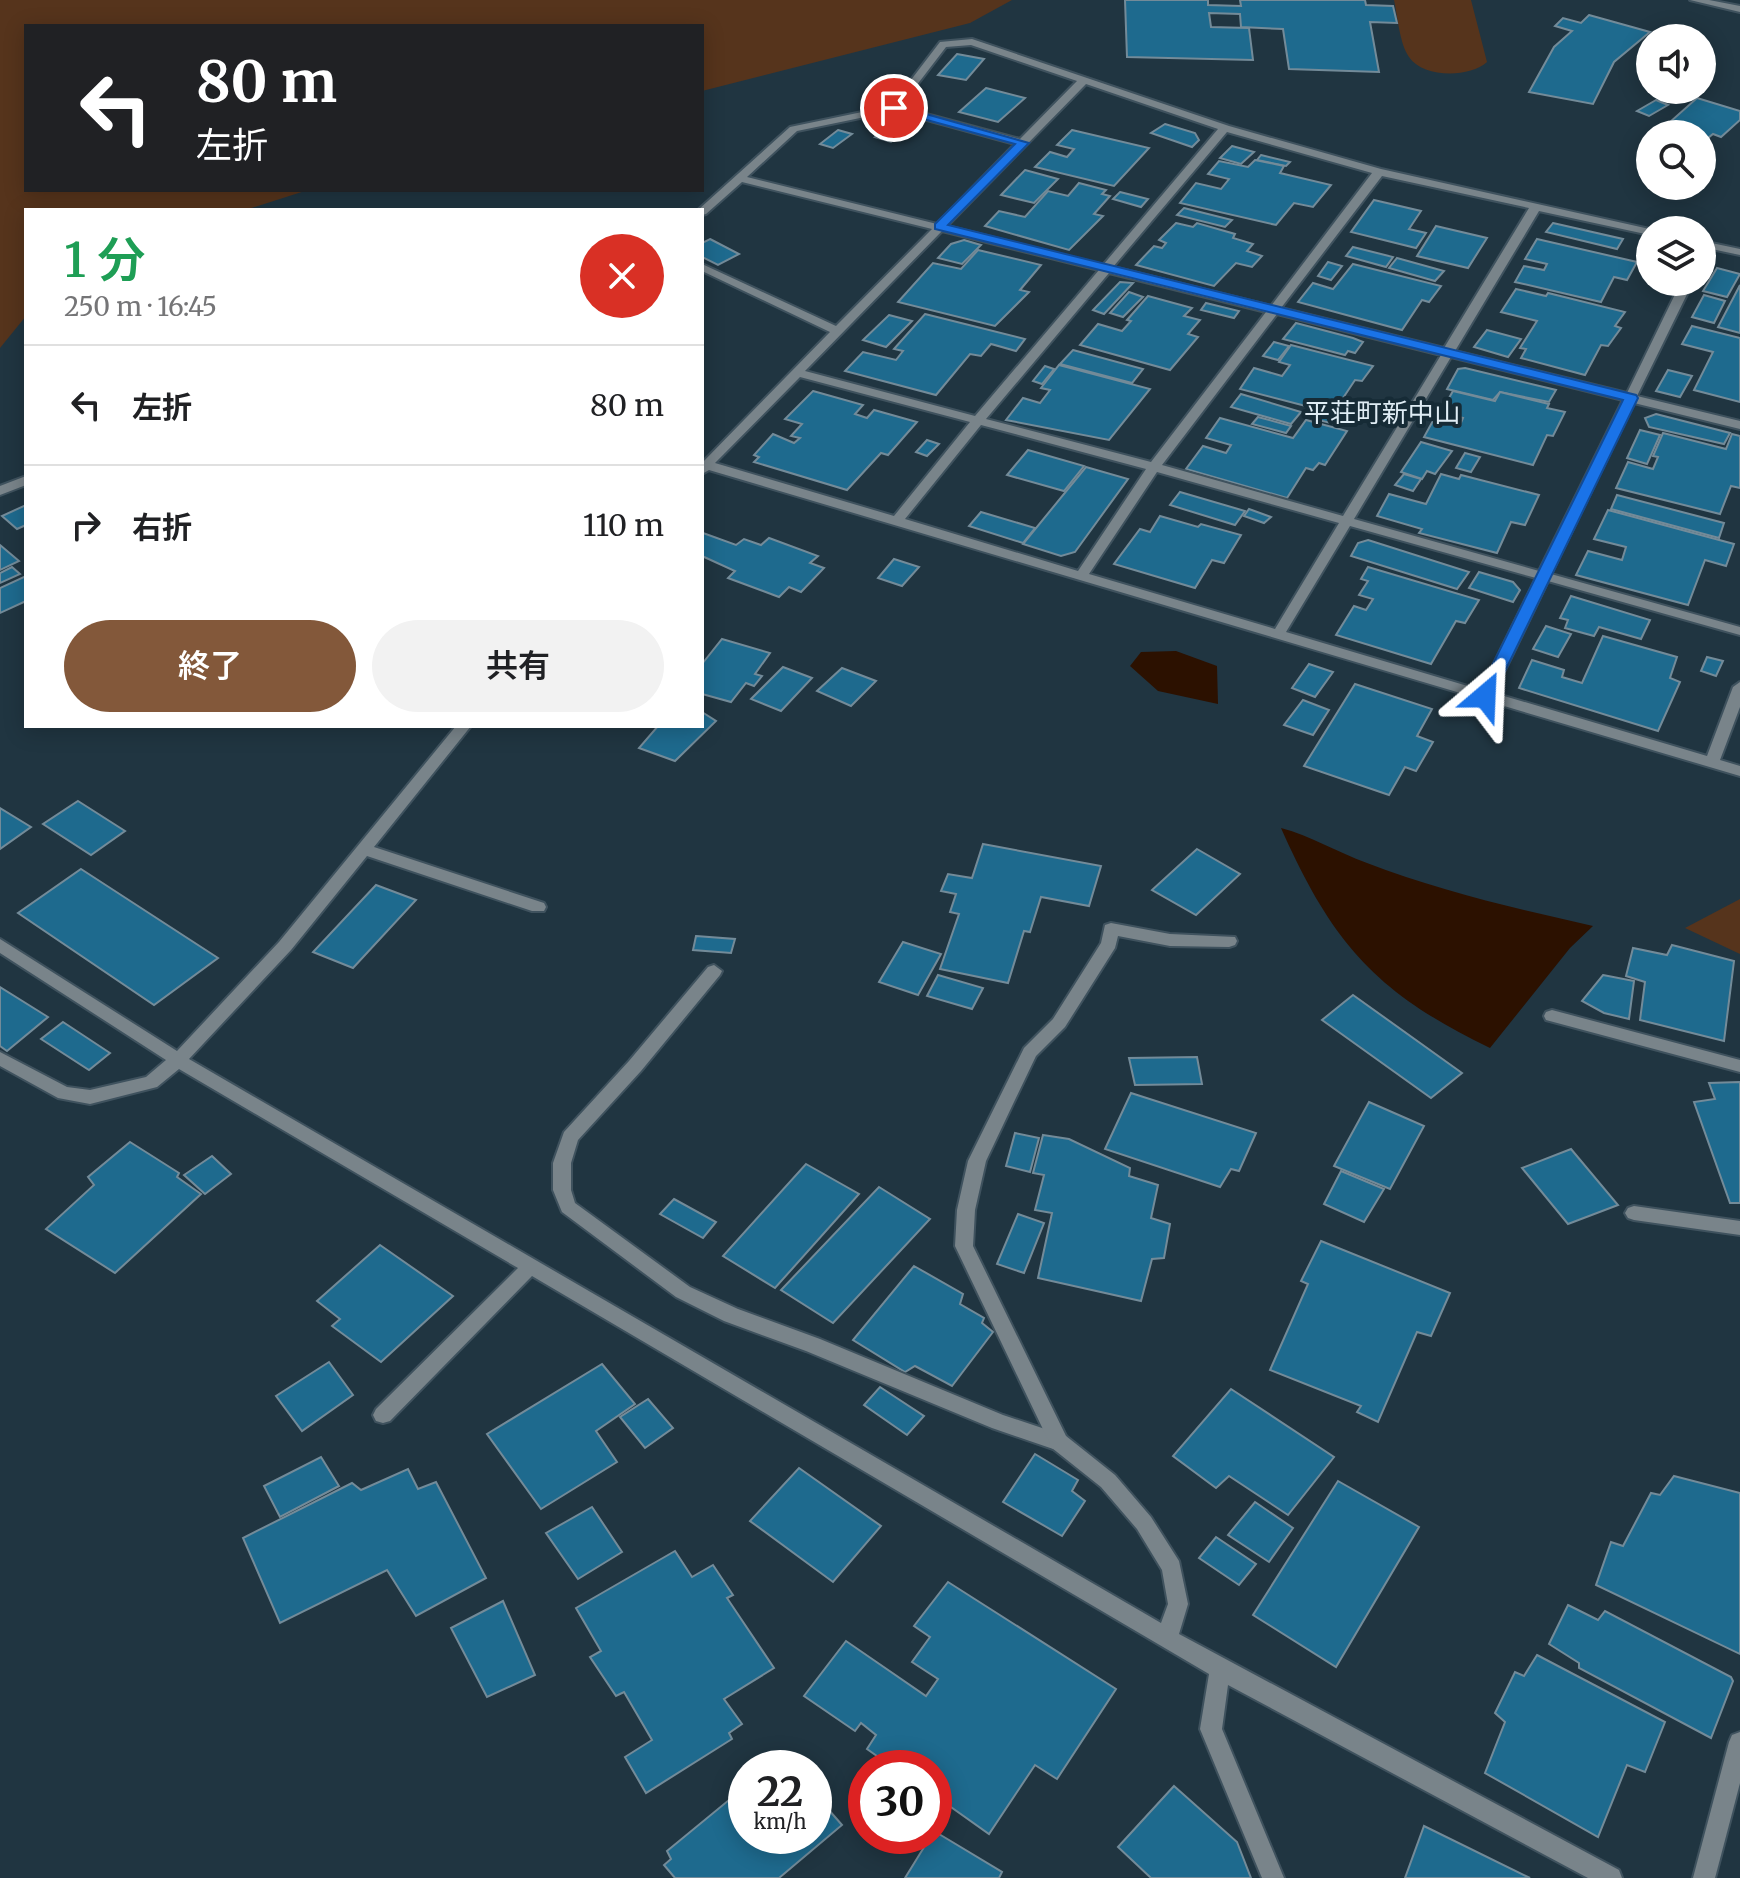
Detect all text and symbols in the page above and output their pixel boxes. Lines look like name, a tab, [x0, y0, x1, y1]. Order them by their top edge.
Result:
map controls	[1636, 24, 1716, 296]
button: sound	[1636, 24, 1716, 104]
text: 80 m	[196, 47, 337, 117]
icon: left	[64, 56, 168, 160]
pin	[860, 74, 928, 142]
icon: arrive	[872, 86, 916, 130]
button: search	[1636, 120, 1716, 200]
text: 左折	[196, 123, 268, 168]
button: layers	[1636, 216, 1716, 296]
text: 1 分	[64, 230, 145, 290]
button: close	[580, 234, 664, 318]
text: 250 m · 16:45	[64, 290, 217, 323]
icon: left	[64, 383, 108, 427]
text: 80 m	[590, 386, 664, 424]
text: 左折	[132, 388, 192, 426]
district label: 平荘町新中山	[1304, 396, 1460, 429]
icon: right	[64, 503, 108, 547]
text: 110 m	[583, 506, 664, 544]
text: 右折	[132, 508, 192, 546]
button: 終了	[64, 620, 356, 712]
button: 共有	[372, 620, 664, 712]
position arrow	[1443, 654, 1527, 738]
speed limit sign: 30	[848, 1750, 952, 1854]
text: 22	[757, 1767, 803, 1817]
text: km/h	[754, 1809, 806, 1834]

